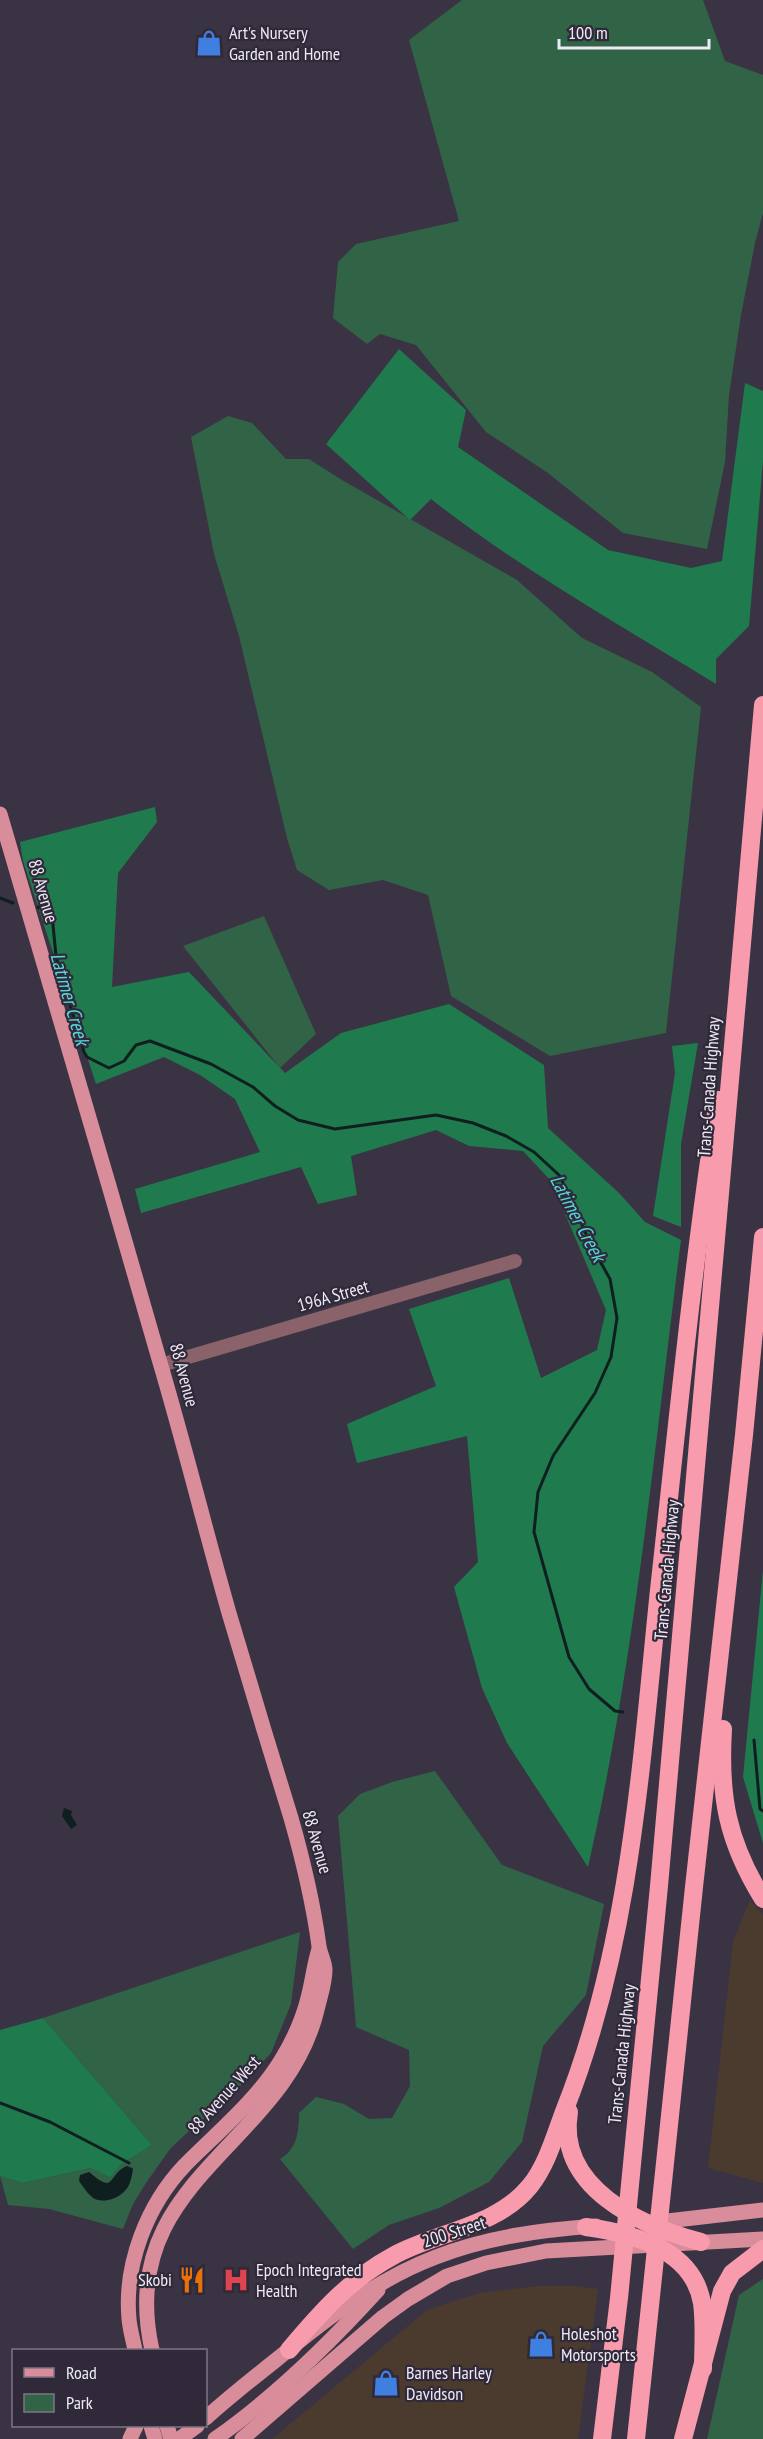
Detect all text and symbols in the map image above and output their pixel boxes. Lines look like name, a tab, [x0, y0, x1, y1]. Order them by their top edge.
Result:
scale bar	[559, 12, 709, 50]
place label: Art's Nursery Garden and Home	[229, 21, 340, 65]
text: 100 m	[568, 21, 608, 44]
shop icon: Art's Nursery Garden and Home	[194, 28, 224, 58]
street label: 88 Avenue	[23, 856, 64, 925]
water label: Latimer Creek	[44, 950, 96, 1051]
street label: Trans-Canada Highway	[692, 1016, 725, 1158]
water label: Latimer Creek	[544, 1170, 613, 1268]
street label: 196A Street	[294, 1274, 371, 1317]
street label: 88 Avenue	[165, 1340, 204, 1409]
street label: Trans-Canada Highway	[649, 1499, 684, 1641]
street label: 88 Avenue	[297, 1807, 338, 1876]
street label: Trans-Canada Highway	[603, 1982, 640, 2125]
street label: 88 Avenue West	[182, 2050, 265, 2139]
street label: 200 Street	[419, 2210, 489, 2253]
place label: Epoch Integrated Health	[256, 2258, 362, 2302]
restaurant icon: Skobi	[177, 2265, 207, 2295]
hospital icon: Epoch Integrated Health	[221, 2265, 251, 2295]
place label: Skobi	[138, 2268, 172, 2291]
place label: Holeshot Motorsports	[561, 2322, 636, 2366]
shop icon: Holeshot Motorsports	[526, 2329, 556, 2359]
legend	[12, 2349, 207, 2427]
text: Road	[66, 2361, 97, 2384]
place label: Barnes Harley Davidson	[406, 2361, 492, 2405]
shop icon: Barnes Harley Davidson	[371, 2368, 401, 2398]
text: Park	[66, 2391, 93, 2414]

